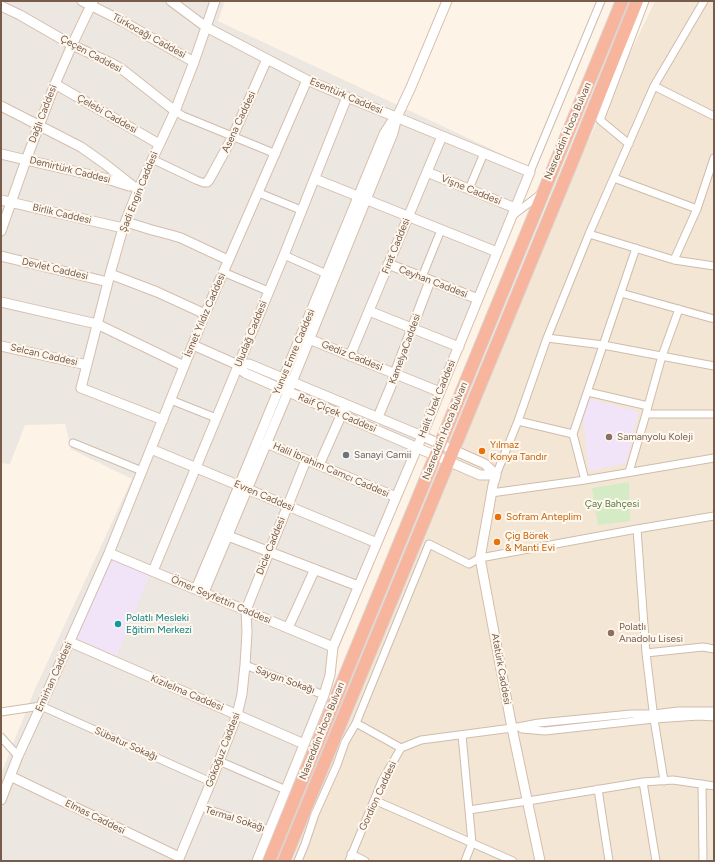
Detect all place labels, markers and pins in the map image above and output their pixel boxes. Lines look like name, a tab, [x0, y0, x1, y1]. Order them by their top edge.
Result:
place label: Samanyolu Koleji	[617, 431, 693, 443]
marker: Samanyolu Koleji	[604, 432, 614, 442]
place label: Yılmaz Konya Tandır	[490, 439, 547, 462]
marker: Yılmaz Konya Tandır	[477, 446, 487, 456]
place label: Sanayi Camii	[354, 449, 411, 461]
marker: Sanayi Camii	[341, 450, 351, 460]
place label: Sofram Anteplim	[506, 511, 582, 523]
marker: Sofram Anteplim	[493, 512, 503, 522]
place label: Çig Börek & Manti Evi	[505, 530, 555, 554]
marker: Çig Börek & Manti Evi	[492, 537, 502, 547]
place label: Polatlı Mesleki Eğitim Merkezi	[126, 612, 192, 636]
marker: Polatlı Mesleki Eğitim Merkezi	[113, 619, 123, 629]
place label: Polatlı Anadolu Lisesi	[619, 621, 683, 644]
marker: Polatlı Anadolu Lisesi	[606, 628, 616, 638]

